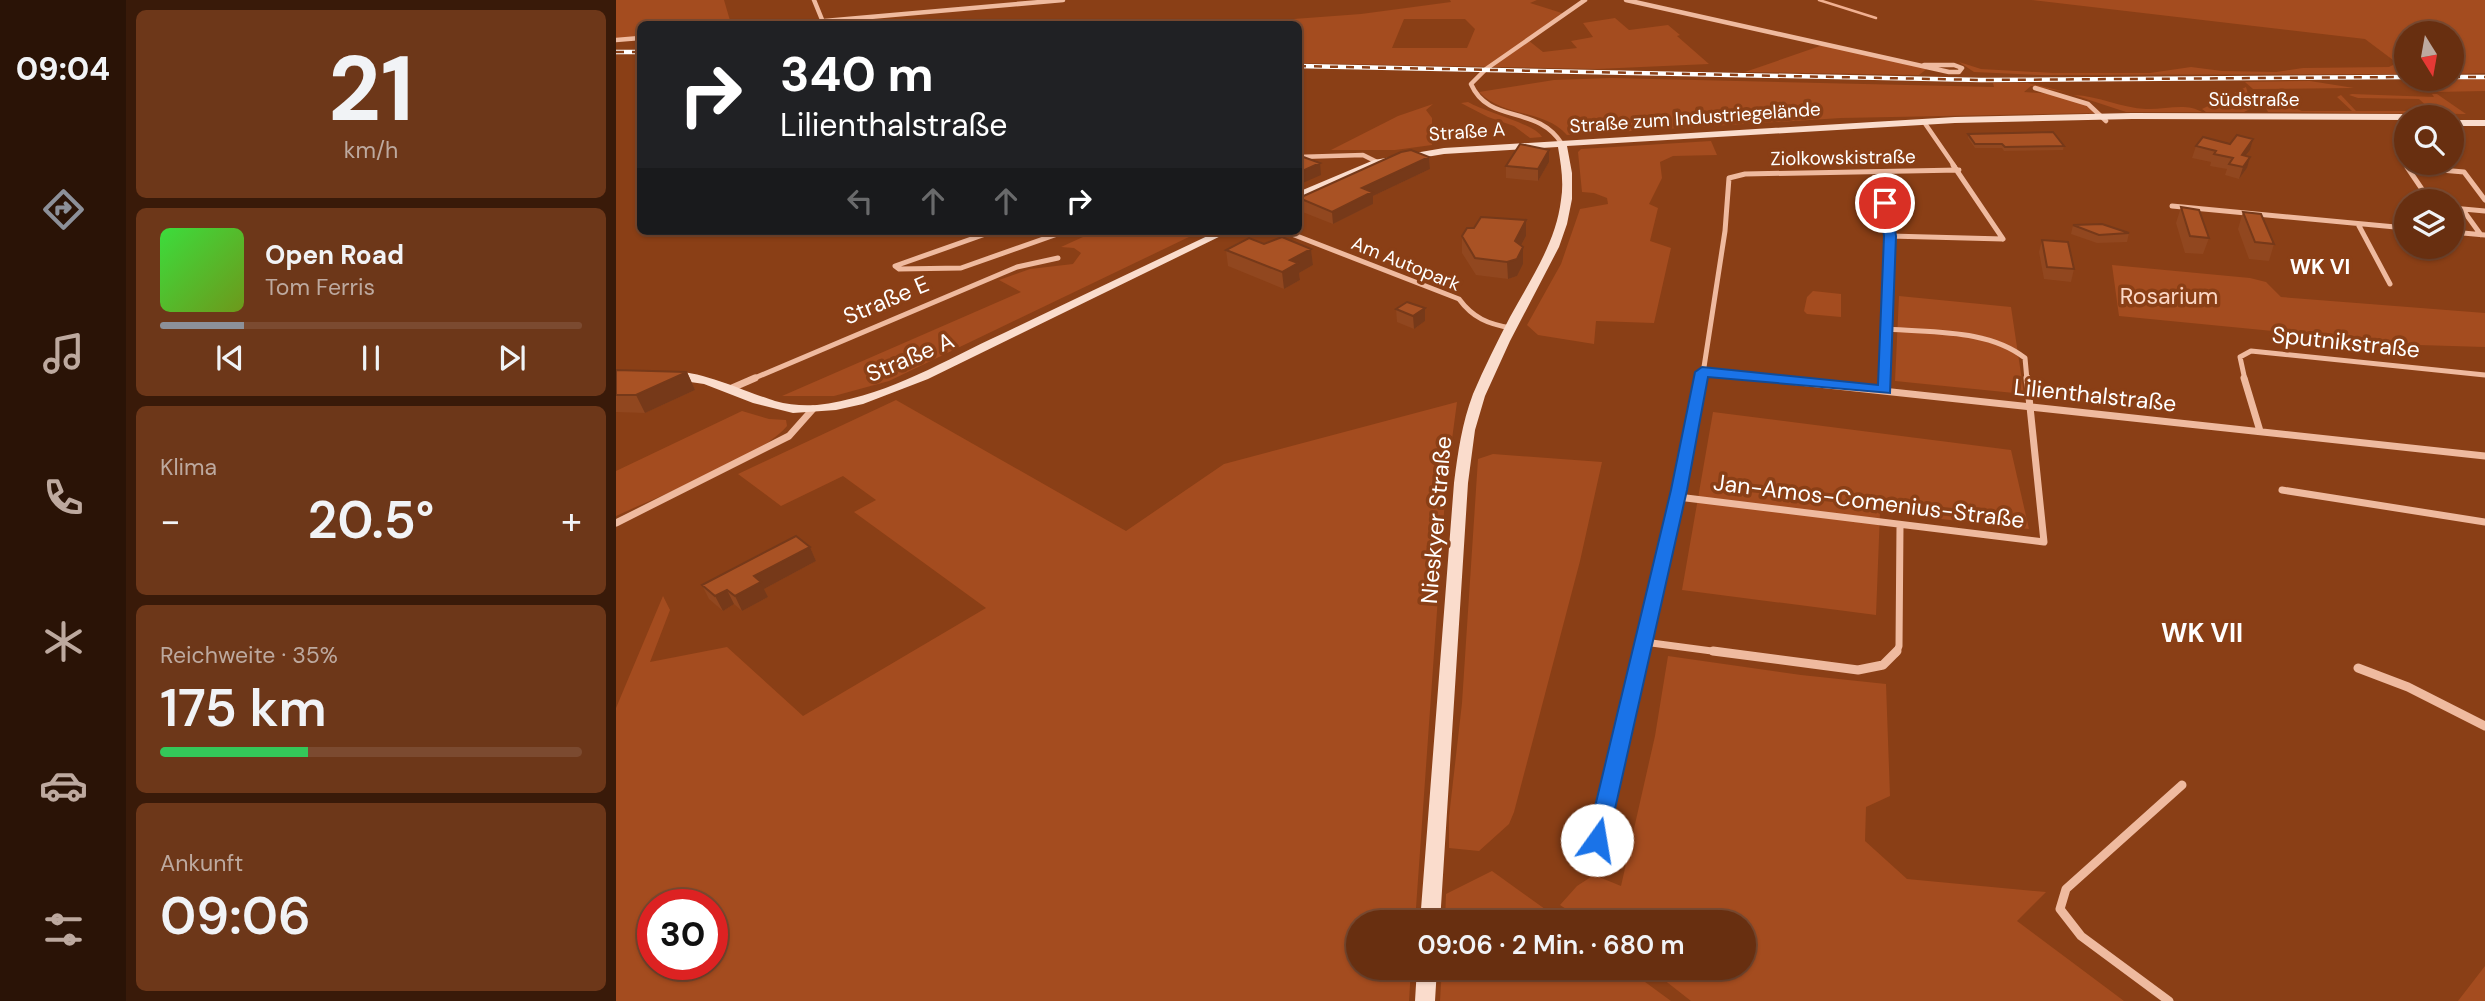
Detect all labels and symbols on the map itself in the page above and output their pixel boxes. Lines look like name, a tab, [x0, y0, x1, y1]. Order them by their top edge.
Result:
north arrow	[2394, 21, 2464, 91]
street label: Südstraße	[2209, 87, 2299, 112]
street label: Straße zum Industriegelände	[1569, 96, 1821, 139]
street label: Straße A	[1428, 116, 1506, 147]
street label: Ziolkowskistraße	[1770, 144, 1916, 171]
pin	[1855, 173, 1915, 233]
street label: Am Autopark	[1348, 230, 1464, 297]
district label: WK VI	[2290, 253, 2350, 281]
street label: Straße E	[839, 269, 933, 331]
park label: Rosarium	[2120, 281, 2218, 311]
street label: Sputnikstraße	[2271, 319, 2421, 365]
street label: Straße A	[861, 325, 959, 389]
street label: Lilienthalstraße	[2012, 372, 2178, 418]
street label: Nieskyer Straße	[1414, 435, 1458, 605]
street label: Jan-Amos-Comenius-Straße	[1712, 467, 2026, 535]
district label: WK VII	[2161, 616, 2243, 650]
position arrow	[1560, 803, 1634, 877]
speed limit sign: 30	[637, 889, 728, 980]

